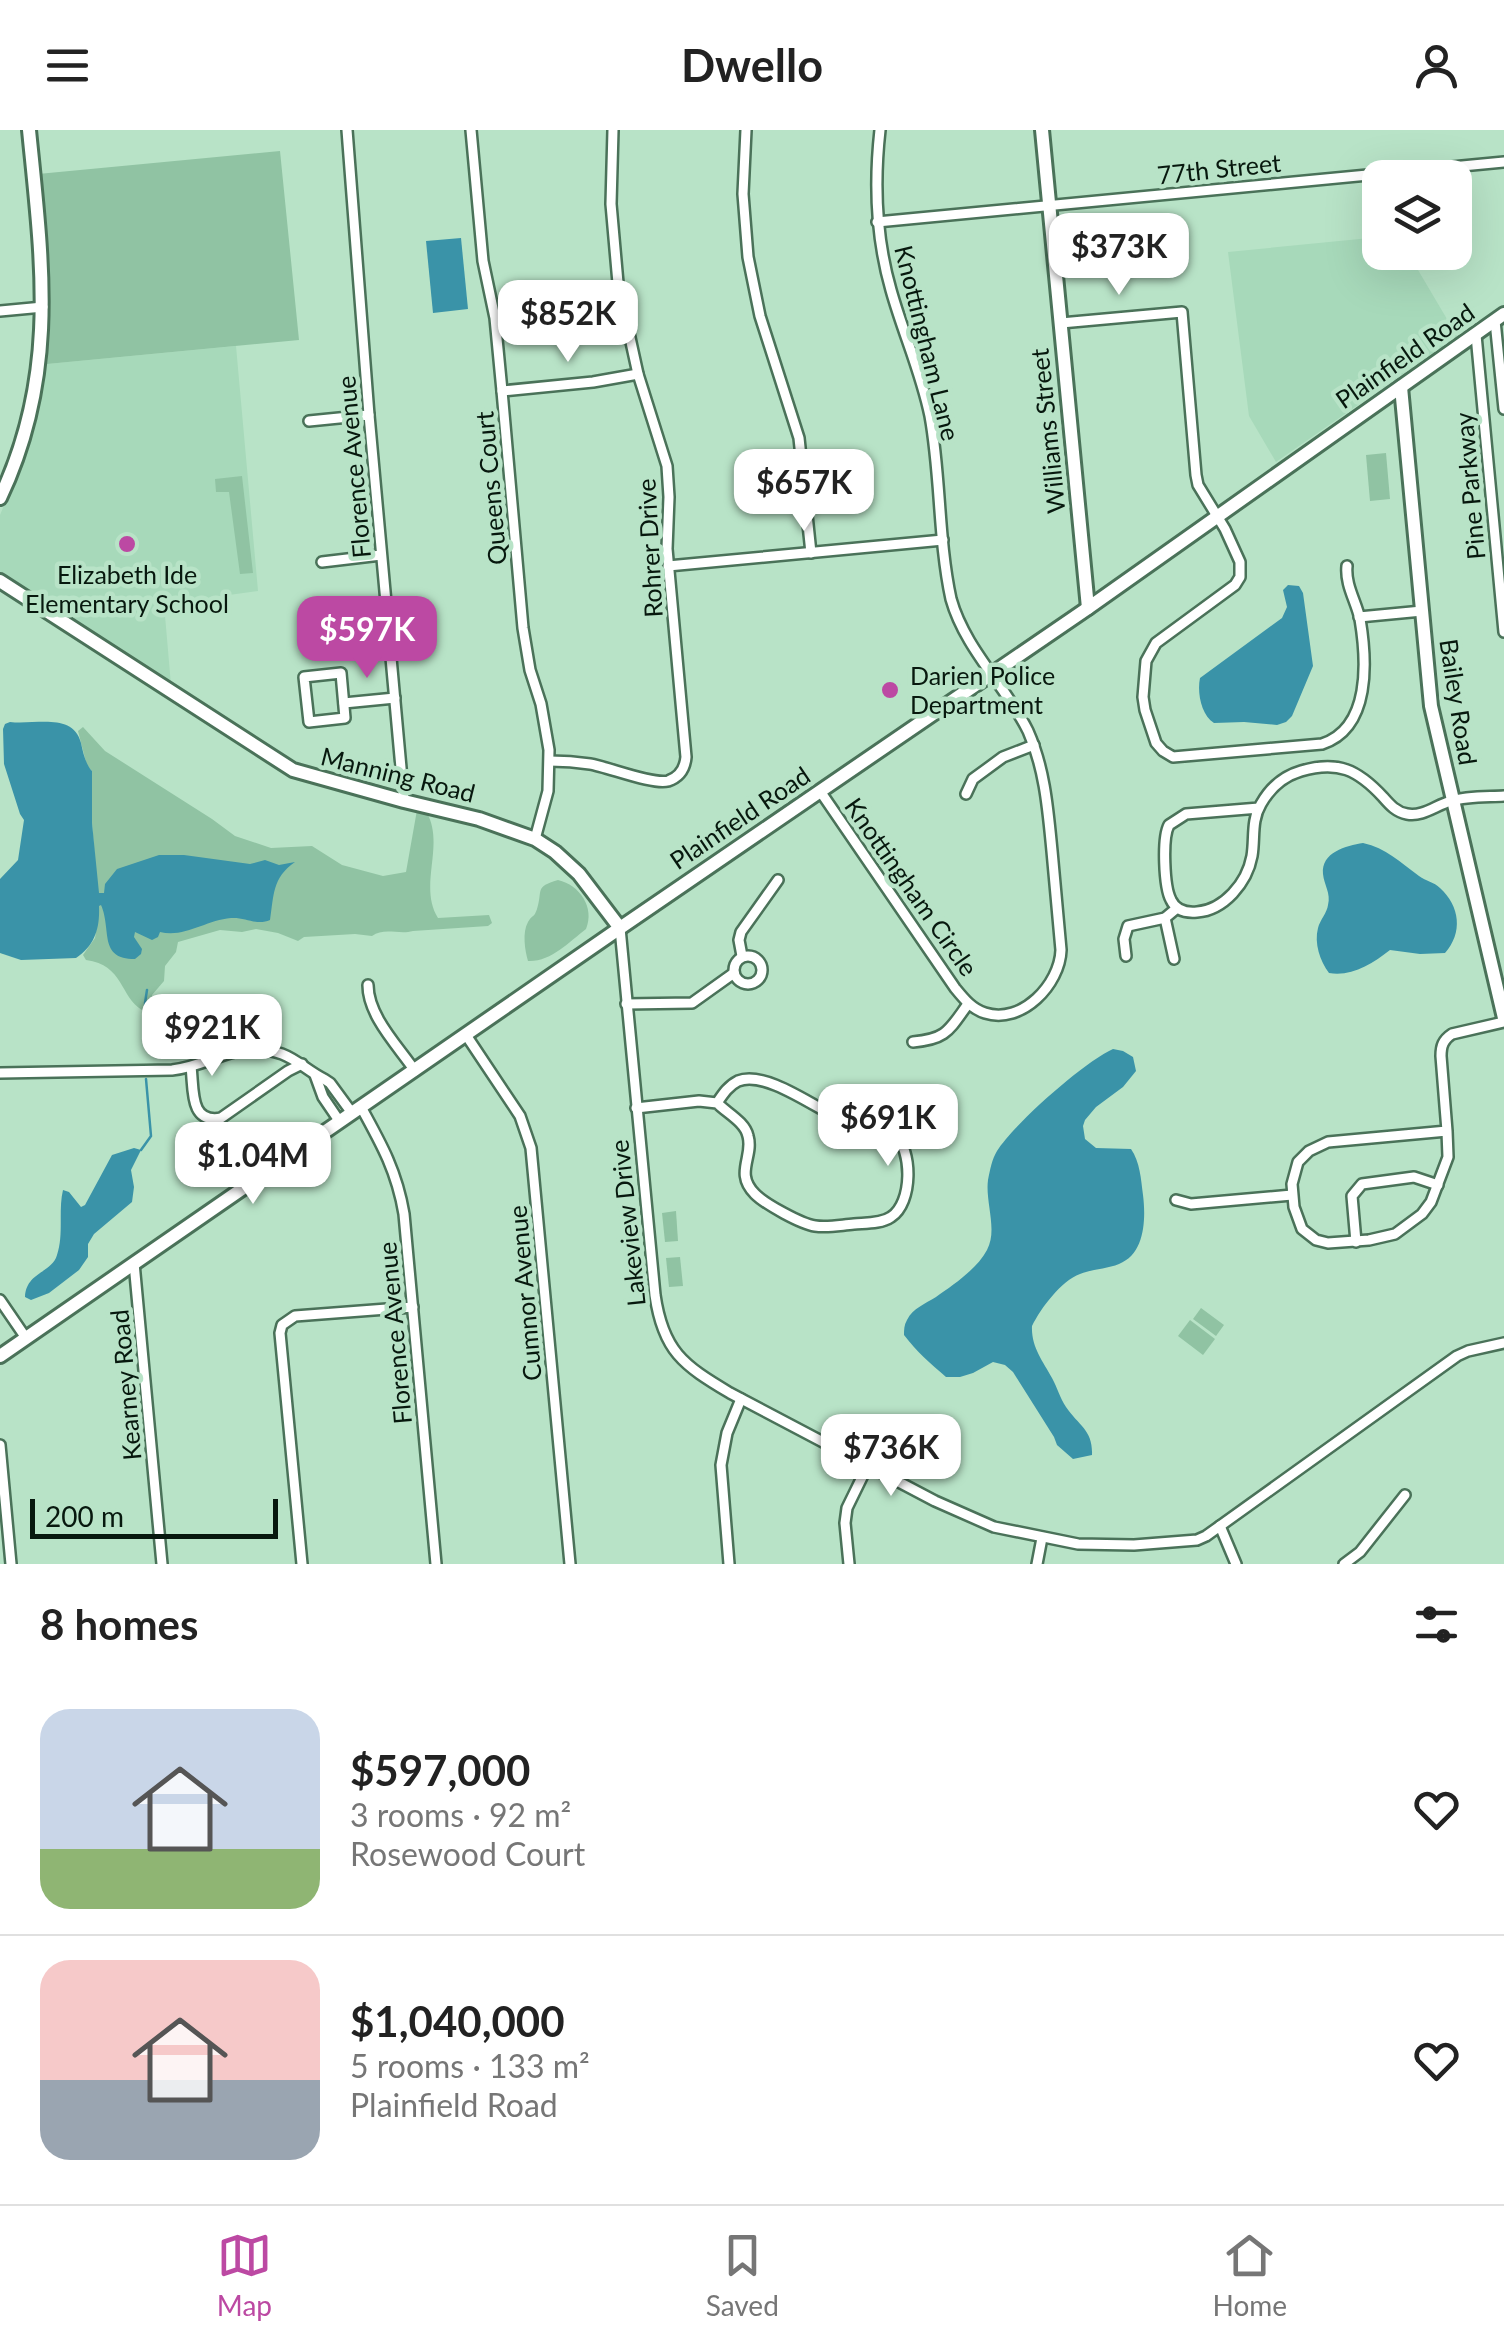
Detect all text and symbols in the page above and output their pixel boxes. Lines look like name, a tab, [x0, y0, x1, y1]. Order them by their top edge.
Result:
icon: menu	[40, 38, 95, 93]
text: Dwello	[681, 38, 823, 92]
icon: person	[1409, 38, 1464, 93]
street label: 77th Street	[1156, 147, 1282, 189]
map controls	[1362, 160, 1472, 270]
button: layers	[1362, 160, 1472, 270]
pin: $373K	[1049, 213, 1189, 298]
text: $373K	[1071, 226, 1167, 265]
street label: Knottingham Lane	[889, 242, 967, 444]
pin: $852K	[498, 280, 638, 365]
text: $852K	[520, 293, 616, 332]
street label: Plainfield Road	[1329, 296, 1479, 414]
street label: Williams Street	[1023, 347, 1071, 515]
street label: Florence Avenue	[330, 375, 376, 560]
street label: Queens Court	[468, 410, 512, 566]
street label: Pine Parkway	[1448, 411, 1490, 561]
pin: $657K	[734, 449, 874, 534]
text: $657K	[756, 462, 852, 501]
street label: Rohrer Drive	[630, 478, 668, 618]
marker: Elizabeth Ide Elementary School	[116, 533, 138, 555]
place label: Elizabeth Ide Elementary School	[25, 559, 229, 618]
pin: $597K	[297, 596, 437, 681]
text: $597K	[319, 609, 415, 648]
street label: Bailey Road	[1434, 637, 1484, 767]
place label: Darien Police Department	[910, 660, 1055, 719]
marker: Darien Police Department	[879, 679, 901, 701]
street label: Manning Road	[318, 740, 479, 808]
street label: Plainfield Road	[664, 759, 815, 875]
street label: Knottingham Circle	[839, 792, 984, 981]
pin: $921K	[142, 994, 282, 1079]
text: $921K	[164, 1007, 260, 1046]
pin: $691K	[818, 1084, 958, 1169]
text: $691K	[840, 1097, 936, 1136]
pin: $1.04M	[172, 1122, 334, 1207]
text: $1.04M	[197, 1135, 309, 1174]
street label: Lakeview Drive	[603, 1138, 651, 1308]
street label: Cumnor Avenue	[501, 1204, 547, 1382]
street label: Florence Avenue	[371, 1241, 417, 1426]
street label: Kearney Road	[103, 1308, 147, 1462]
pin: $736K	[821, 1414, 961, 1499]
text: $736K	[843, 1427, 939, 1466]
scale bar	[30, 1494, 278, 1538]
text: 200 m	[45, 1499, 124, 1533]
icon: filters	[1409, 1597, 1464, 1652]
text: 8 homes	[40, 1599, 198, 1649]
text: $597,000	[350, 1745, 530, 1795]
icon: home	[120, 1749, 240, 1869]
icon: heart	[1409, 1782, 1464, 1837]
text: 3 rooms · 92 m²	[350, 1795, 571, 1834]
text: Rosewood Court	[350, 1834, 585, 1873]
text: $1,040,000	[350, 1996, 565, 2046]
icon: home	[120, 2000, 240, 2120]
icon: heart	[1409, 2033, 1464, 2088]
text: 5 rooms · 133 m²	[350, 2046, 590, 2085]
text: Plainfield Road	[350, 2085, 558, 2124]
tab: Map	[217, 2228, 272, 2322]
tab: Saved	[706, 2228, 779, 2322]
tab: Home	[1213, 2228, 1287, 2322]

